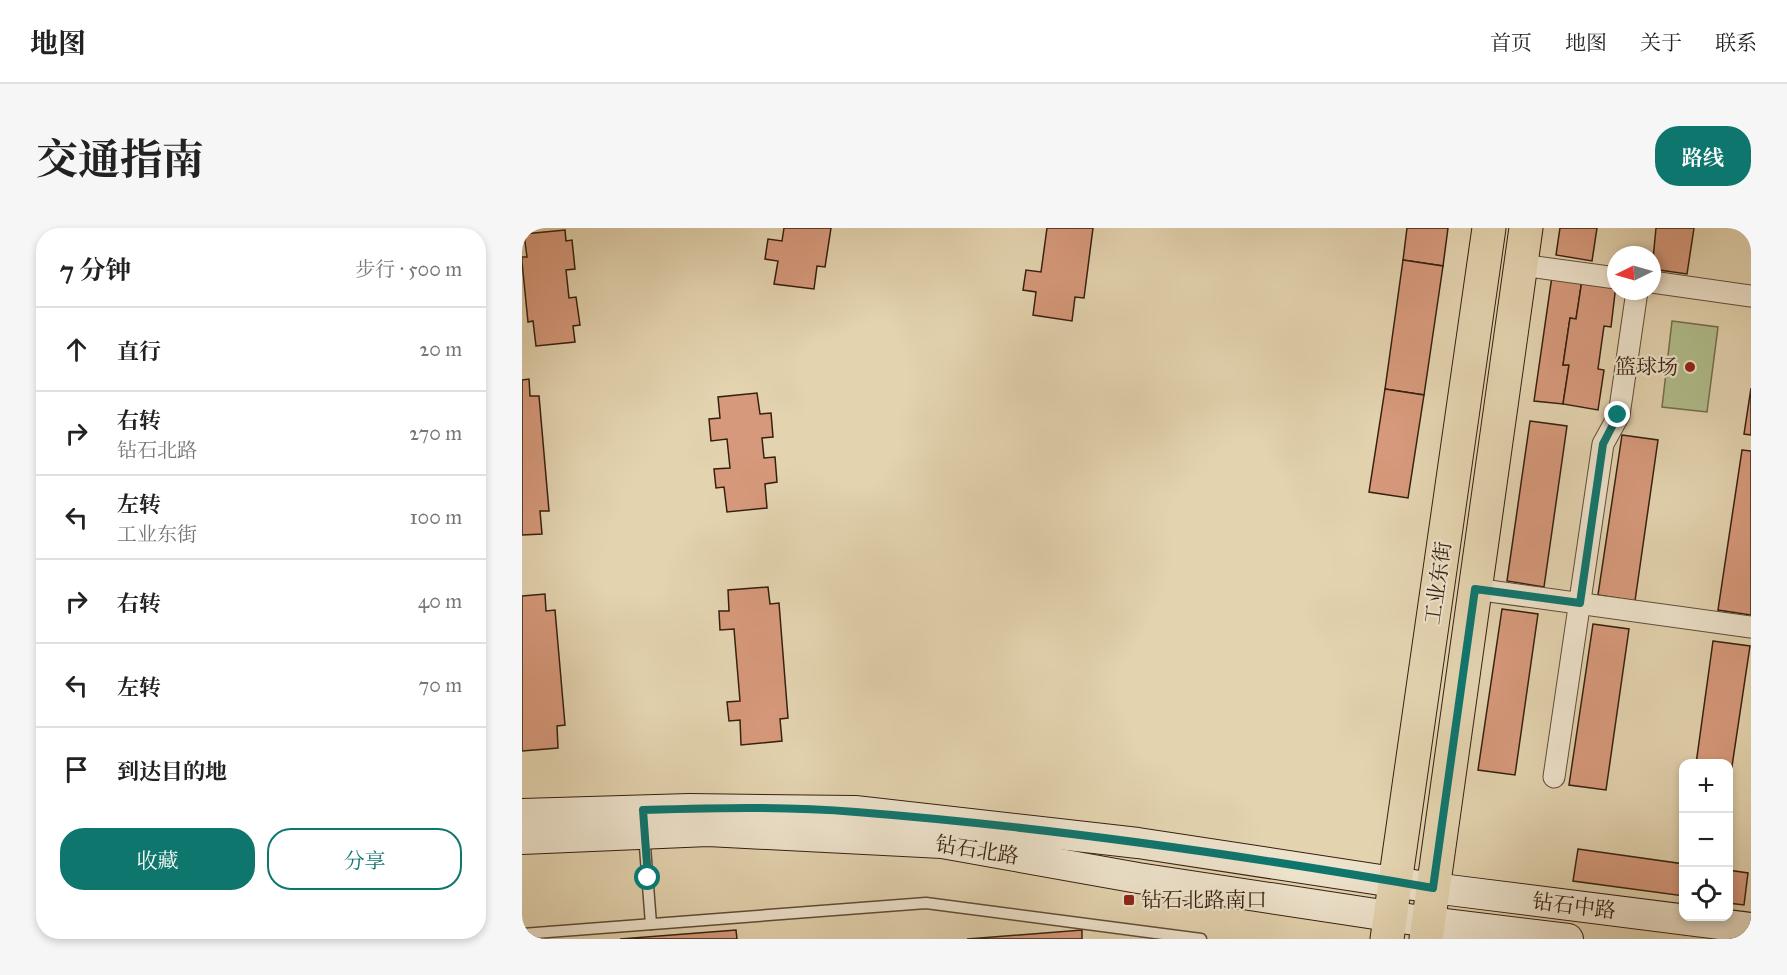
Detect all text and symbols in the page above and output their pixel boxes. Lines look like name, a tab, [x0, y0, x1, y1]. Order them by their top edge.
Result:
text: 地图	[30, 26, 86, 61]
text: 首页	[1490, 30, 1532, 56]
text: 地图	[1565, 30, 1607, 56]
text: 关于	[1640, 30, 1682, 56]
text: 联系	[1715, 30, 1757, 56]
button: 路线	[1655, 126, 1751, 186]
text: 交通指南	[36, 134, 204, 186]
north arrow	[1607, 246, 1661, 300]
text: 7 分钟	[60, 254, 131, 286]
text: 步行 · 500 m	[355, 257, 462, 281]
icon: ahead	[60, 333, 93, 366]
text: 20 m	[419, 337, 462, 361]
text: 直行	[117, 338, 161, 365]
place label: 篮球场	[1615, 354, 1678, 380]
marker: 篮球场	[1683, 360, 1697, 374]
route end	[1604, 401, 1630, 427]
text: 右转	[117, 407, 161, 434]
icon: right	[60, 417, 93, 450]
text: 270 m	[409, 421, 462, 445]
text: 钻石北路	[117, 438, 197, 462]
text: 左转	[117, 491, 161, 518]
icon: left	[60, 501, 93, 534]
text: 100 m	[410, 505, 462, 529]
text: 工业东街	[117, 522, 197, 546]
street label: 工业东街	[1419, 540, 1457, 626]
icon: right	[60, 585, 93, 618]
text: 40 m	[418, 589, 462, 613]
text: 右转	[117, 590, 161, 617]
icon: left	[60, 669, 93, 702]
text: 70 m	[419, 673, 462, 697]
text: 左转	[117, 674, 161, 701]
icon: arrive	[60, 753, 93, 786]
text: 到达目的地	[117, 758, 227, 785]
map controls	[1679, 759, 1733, 921]
button: +	[1679, 759, 1733, 813]
button: −	[1679, 813, 1733, 867]
button: 收藏	[60, 828, 255, 890]
button: 分享	[267, 828, 462, 890]
street label: 钻石北路	[933, 831, 1021, 869]
route start	[634, 864, 660, 890]
button: locate	[1679, 867, 1733, 921]
place label: 钻石北路南口	[1141, 887, 1267, 913]
street label: 钻石中路	[1531, 888, 1617, 924]
marker: 钻石北路南口	[1122, 893, 1136, 907]

